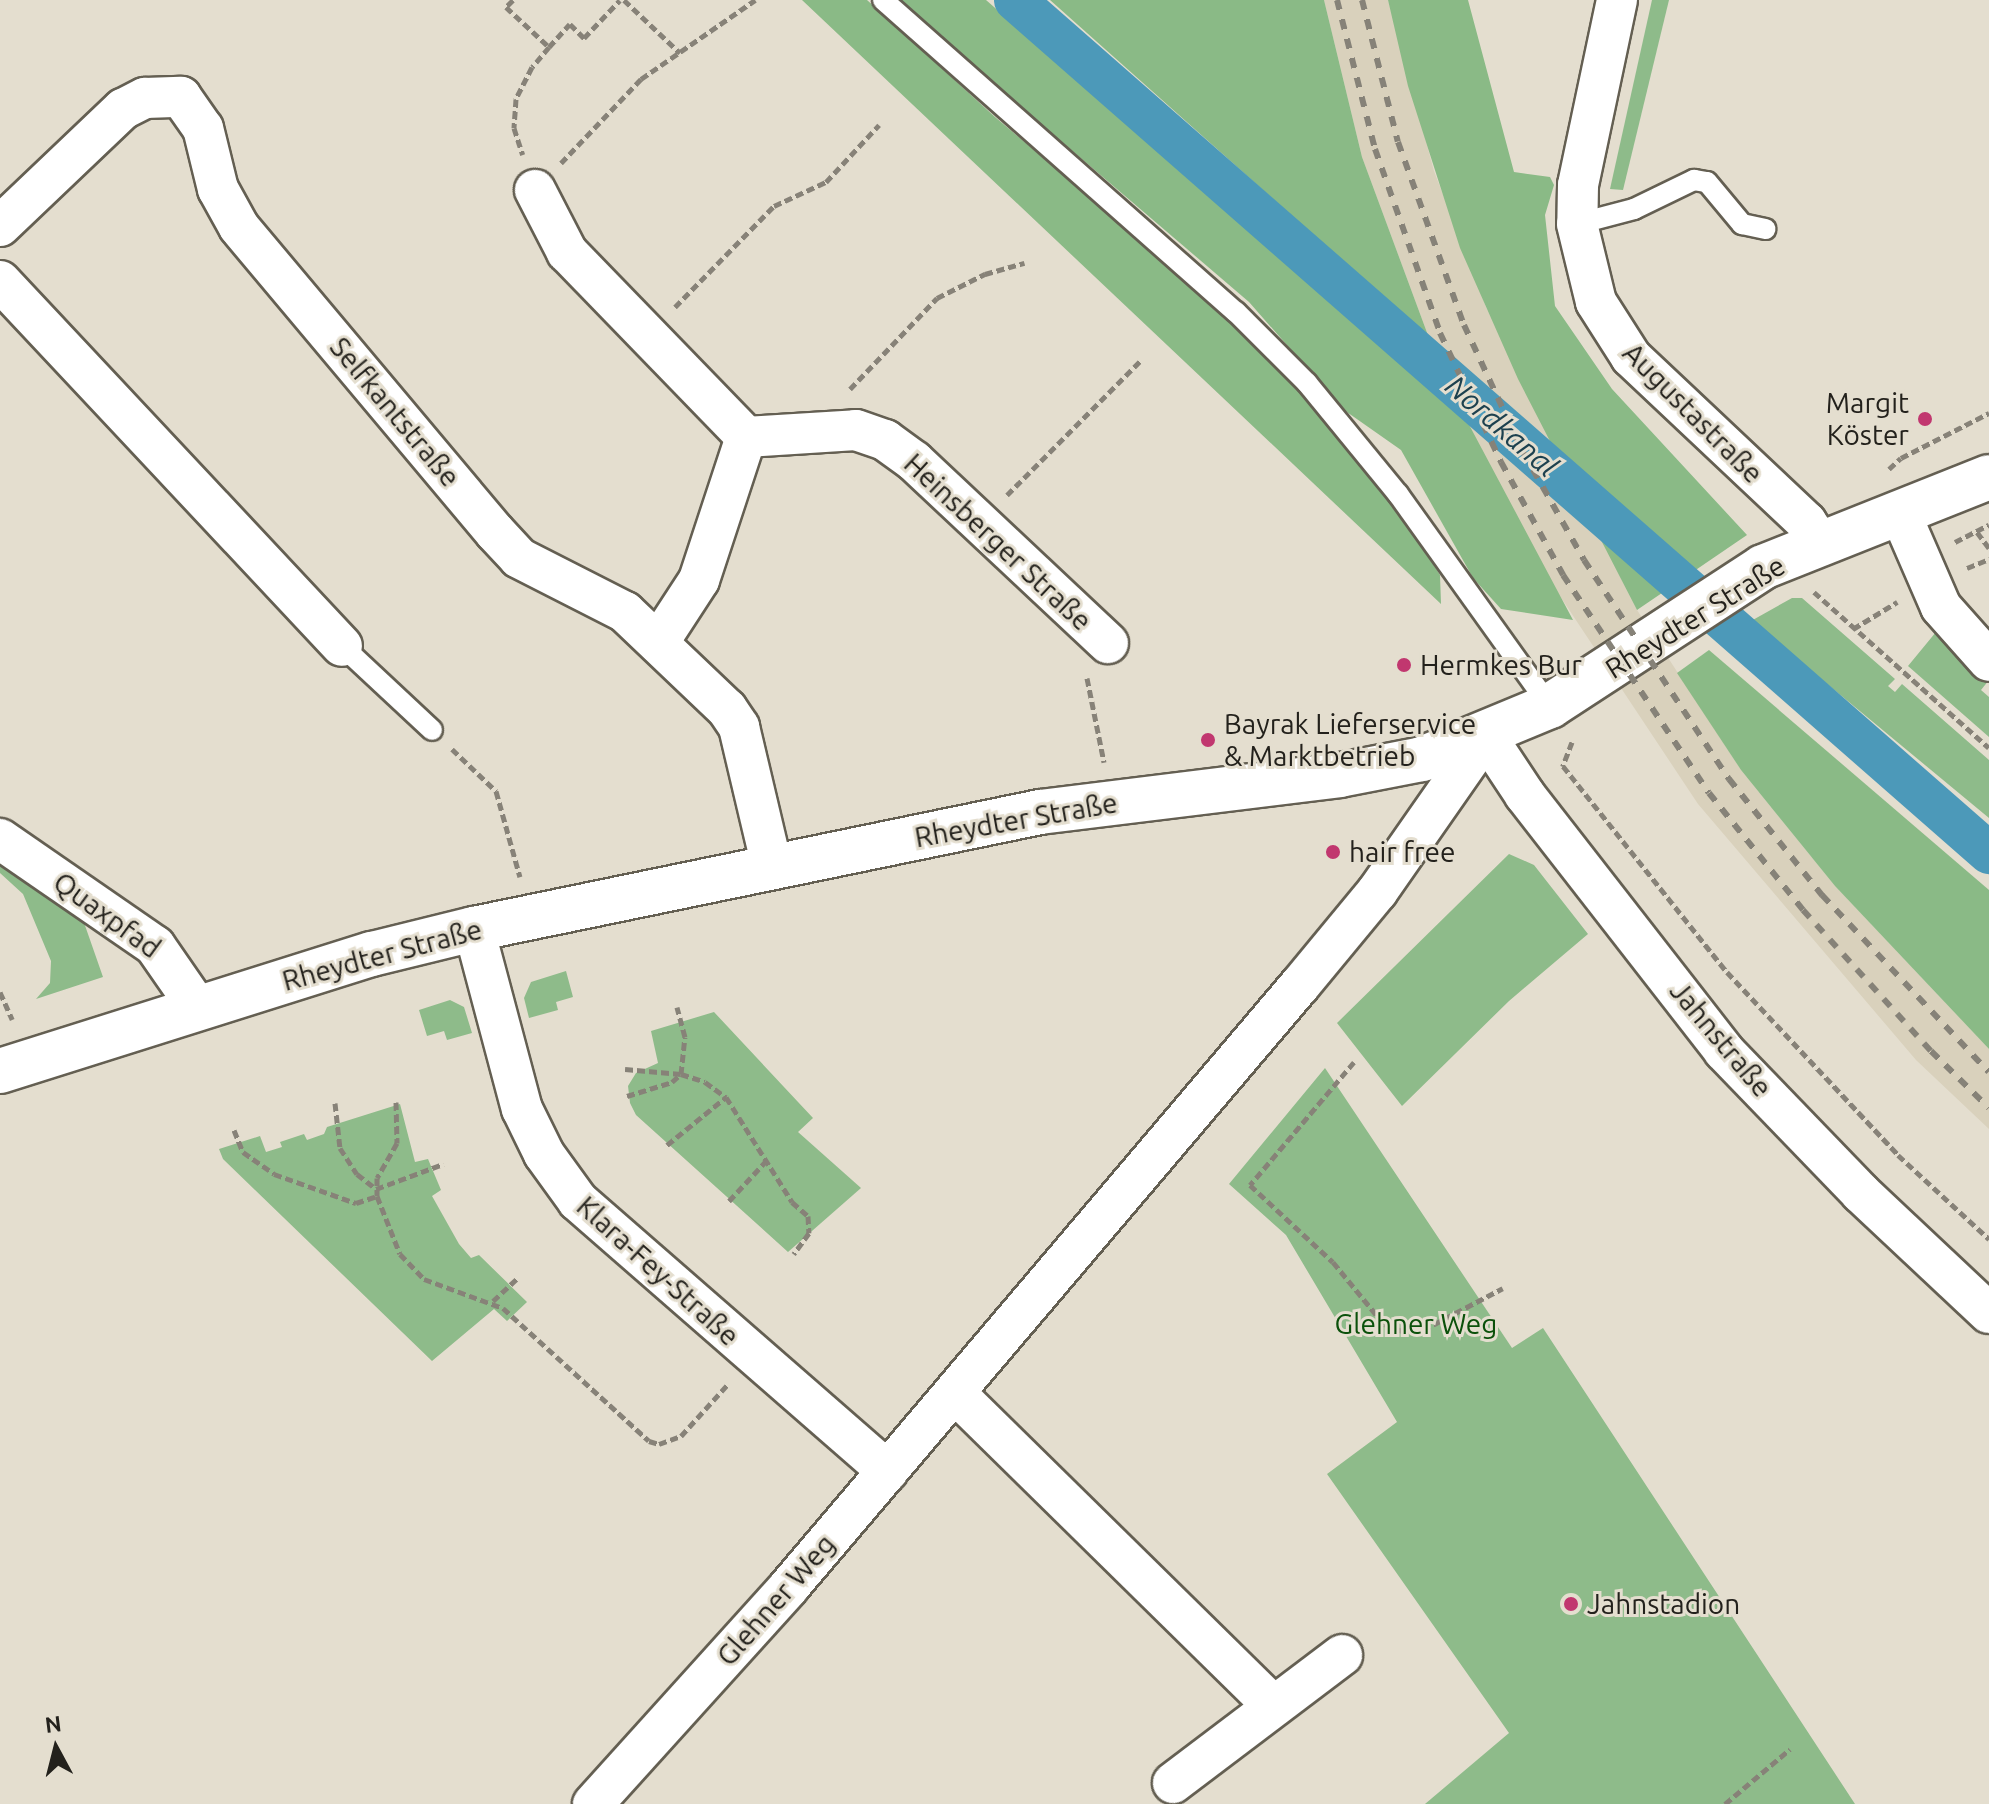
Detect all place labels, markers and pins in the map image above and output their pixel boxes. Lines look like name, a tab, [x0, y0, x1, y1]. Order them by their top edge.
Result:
place label: Margit Köster	[1826, 386, 1909, 452]
marker: Margit Köster	[1916, 410, 1934, 428]
place label: Hermkes Bur	[1420, 648, 1582, 682]
marker: Hermkes Bur	[1395, 656, 1413, 674]
place label: Bayrak Lieferservice & Marktbetrieb	[1224, 707, 1476, 773]
marker: Bayrak Lieferservice & Marktbetrieb	[1199, 731, 1217, 749]
place label: hair free	[1349, 835, 1455, 869]
marker: hair free	[1324, 843, 1342, 861]
place label: Jahnstadion	[1587, 1587, 1740, 1621]
marker: Jahnstadion	[1562, 1595, 1580, 1613]

